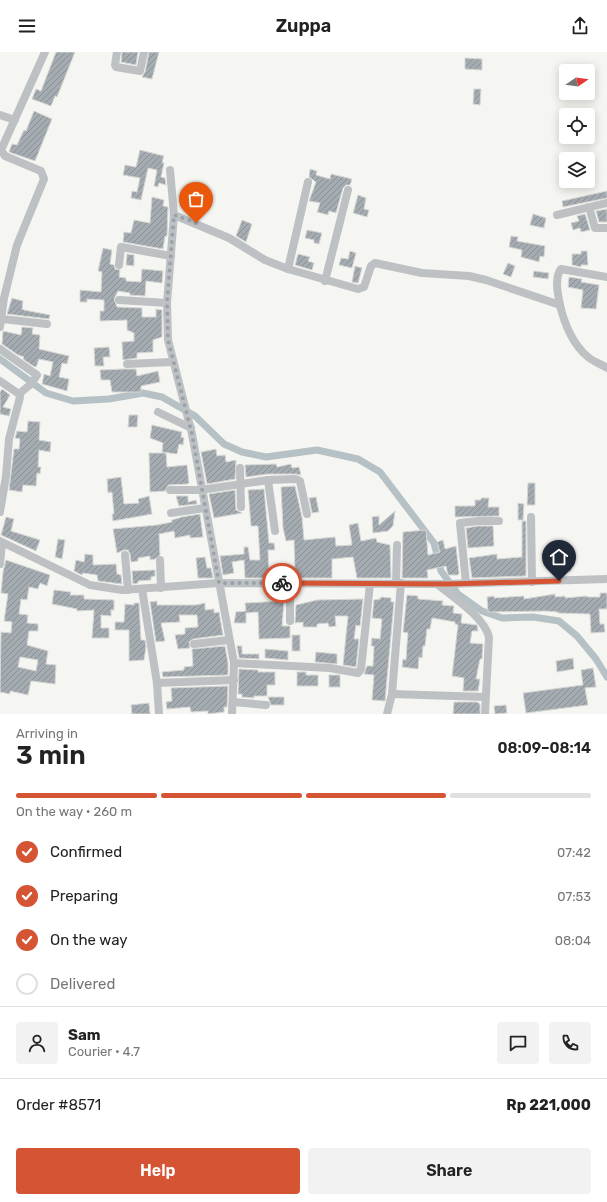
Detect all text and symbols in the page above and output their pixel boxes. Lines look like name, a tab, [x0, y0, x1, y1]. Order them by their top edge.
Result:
icon: menu	[16, 15, 38, 37]
text: Zuppa	[276, 15, 331, 37]
icon: share	[569, 15, 591, 37]
north arrow	[559, 64, 595, 100]
map controls	[559, 64, 595, 188]
button: locate	[559, 108, 595, 144]
button: layers	[559, 152, 595, 188]
pin	[179, 182, 213, 223]
icon: bag	[185, 188, 207, 210]
pin	[542, 540, 576, 581]
icon: home	[548, 546, 570, 568]
courier	[262, 563, 302, 603]
icon: bike	[271, 572, 293, 594]
text: Arriving in	[16, 726, 78, 741]
text: 08:09–08:14	[497, 739, 591, 757]
text: 3 min	[16, 740, 86, 771]
text: On the way · 260 m	[16, 804, 132, 819]
icon: check	[16, 841, 38, 863]
text: Confirmed	[50, 843, 122, 861]
text: 07:42	[557, 845, 591, 860]
icon: check	[16, 885, 38, 907]
text: Preparing	[50, 887, 118, 905]
text: 07:53	[557, 889, 591, 904]
icon: check	[16, 929, 38, 951]
text: On the way	[50, 931, 128, 949]
text: 08:04	[555, 933, 591, 948]
text: Delivered	[50, 975, 115, 993]
button: person	[16, 1022, 58, 1064]
button: chat	[497, 1022, 539, 1064]
button: phone	[549, 1022, 591, 1064]
text: Sam	[68, 1026, 101, 1044]
text: Courier · 4.7	[68, 1044, 140, 1059]
text: Order #8571	[16, 1096, 101, 1114]
text: Rp 221,000	[506, 1096, 591, 1114]
button: Help	[16, 1148, 300, 1194]
button: Share	[308, 1148, 591, 1194]

